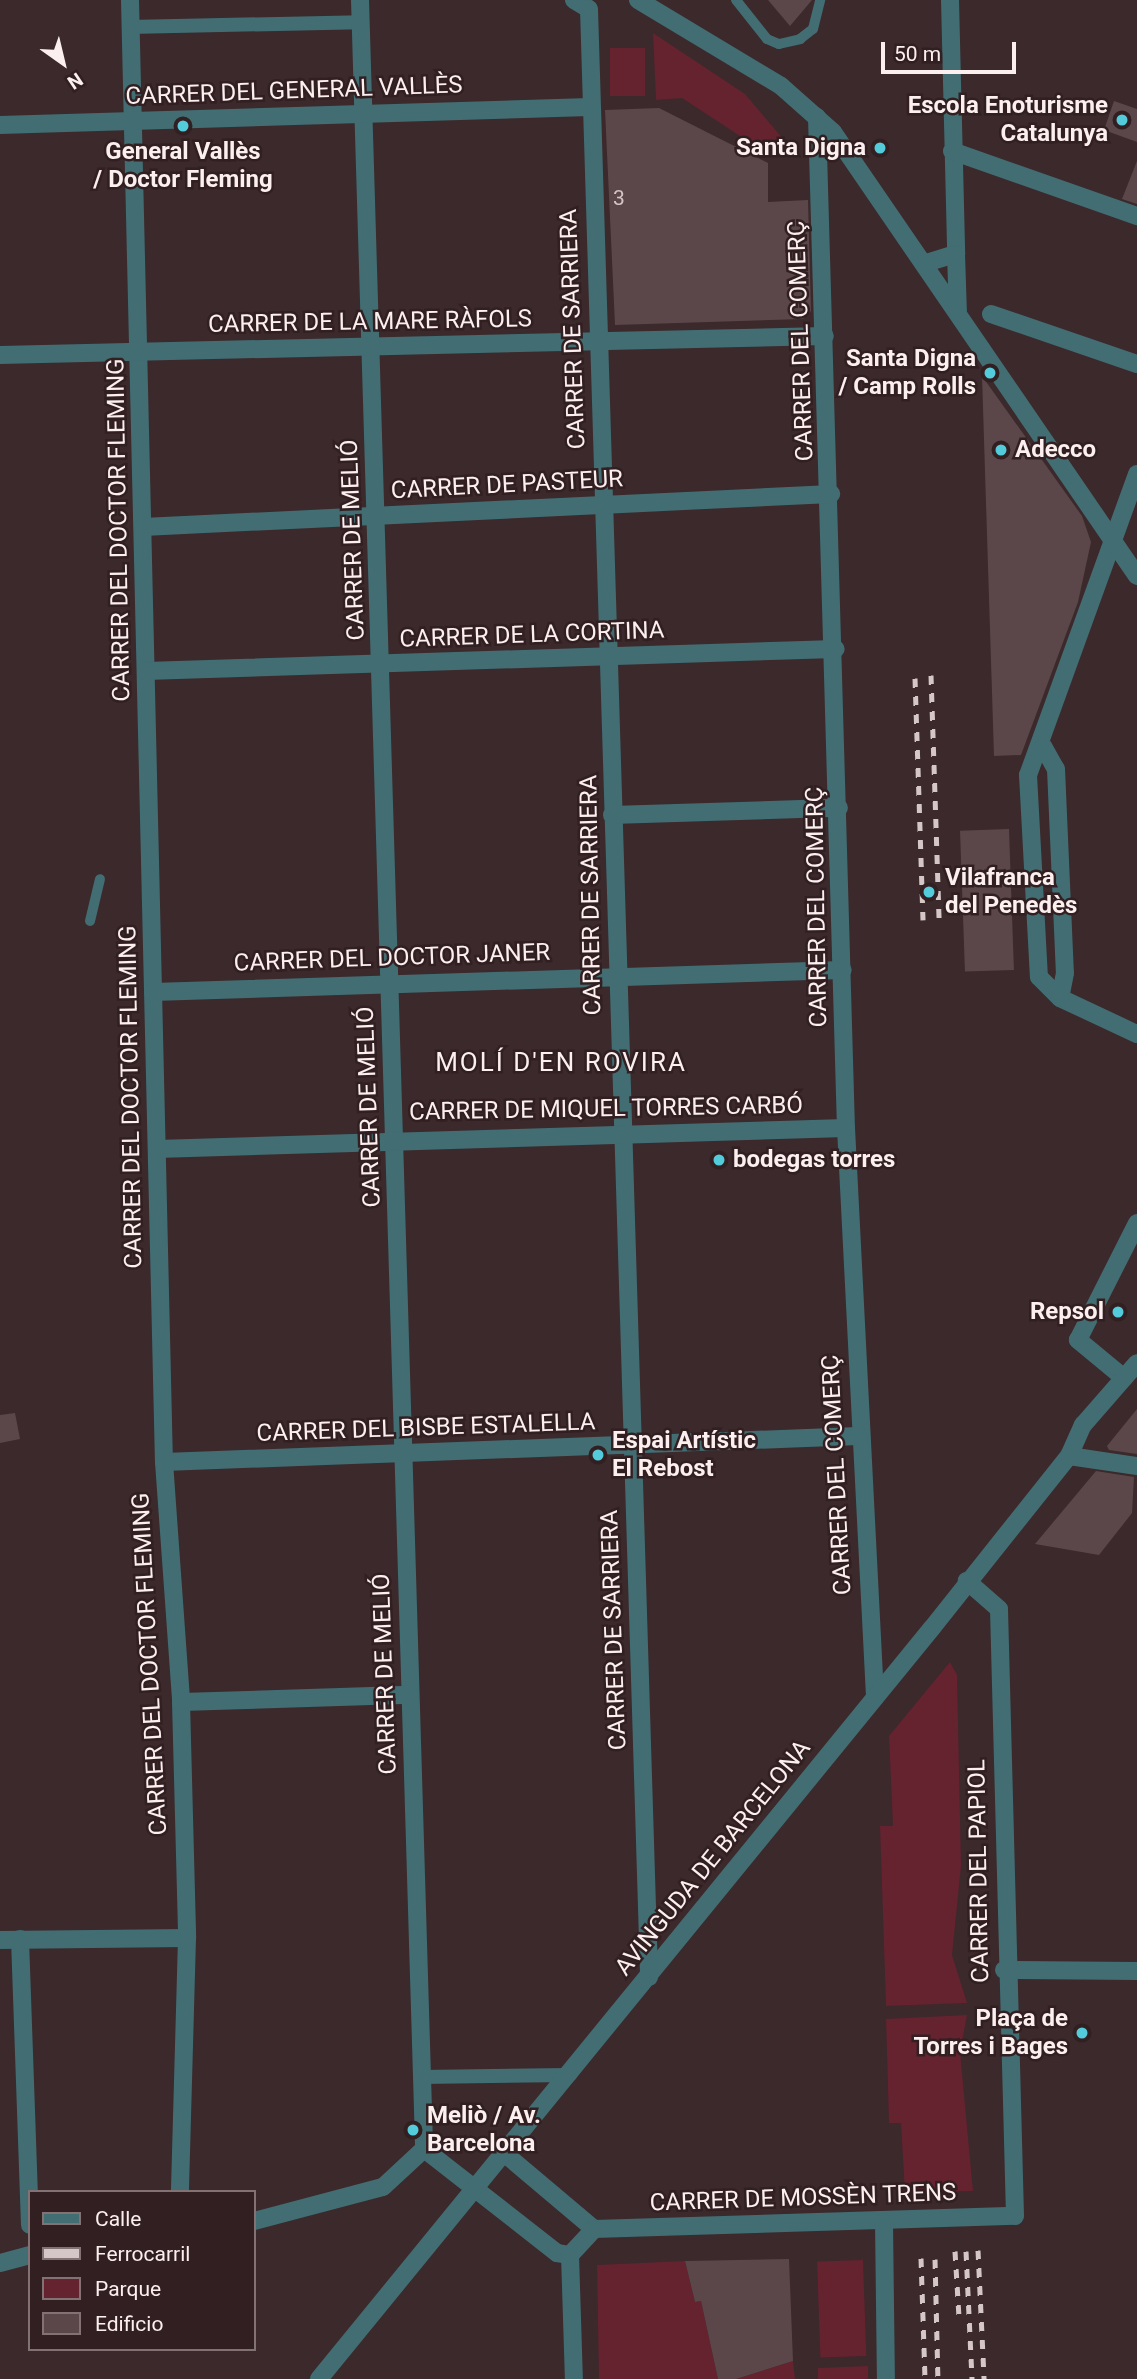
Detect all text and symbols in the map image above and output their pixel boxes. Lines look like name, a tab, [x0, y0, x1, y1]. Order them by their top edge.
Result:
north arrow	[28, 28, 98, 98]
scale bar	[885, 28, 1020, 72]
text: 50 m	[894, 42, 941, 66]
text: N	[63, 68, 87, 94]
street label: CARRER DEL GENERAL VALLÈS	[125, 71, 463, 111]
place label: Escola Enoturisme Catalunya	[908, 92, 1108, 148]
marker: Escola Enoturisme Catalunya	[1114, 112, 1130, 128]
marker: General Vallès / Doctor Fleming	[175, 118, 191, 134]
place label: Santa Digna	[736, 134, 866, 162]
place label: General Vallès / Doctor Fleming	[93, 138, 273, 194]
marker: Santa Digna	[872, 140, 888, 156]
house number: 3	[613, 185, 625, 211]
street label: CARRER DE SARRIERA	[554, 208, 592, 450]
street label: CARRER DEL COMERÇ	[782, 220, 820, 462]
street label: CARRER DE LA MARE RÀFOLS	[208, 305, 532, 339]
place label: Santa Digna / Camp Rolls	[838, 345, 976, 401]
street label: CARRER DEL DOCTOR FLEMING	[102, 358, 136, 702]
marker: Santa Digna / Camp Rolls	[982, 365, 998, 381]
place label: Adecco	[1015, 436, 1096, 464]
street label: CARRER DE MELIÓ	[335, 439, 371, 641]
marker: Adecco	[993, 442, 1009, 458]
street label: CARRER DE PASTEUR	[390, 465, 624, 505]
street label: CARRER DE LA CORTINA	[399, 616, 665, 654]
street label: CARRER DE SARRIERA	[575, 774, 607, 1016]
street label: CARRER DEL COMERÇ	[801, 786, 833, 1028]
place label: Vilafranca del Penedès	[945, 864, 1077, 920]
marker: Vilafranca del Penedès	[919, 882, 939, 902]
street label: CARRER DEL DOCTOR FLEMING	[114, 925, 148, 1269]
street label: CARRER DEL DOCTOR JANER	[233, 938, 551, 978]
street label: CARRER DE MELIÓ	[351, 1006, 387, 1208]
district label: MOLÍ D'EN ROVIRA	[437, 1047, 685, 1079]
street label: CARRER DE MIQUEL TORRES CARBÓ	[409, 1091, 803, 1127]
place label: bodegas torres	[733, 1146, 895, 1174]
marker: bodegas torres	[711, 1152, 727, 1168]
place label: Repsol	[1030, 1298, 1104, 1326]
marker: Repsol	[1110, 1304, 1126, 1320]
street label: CARRER DEL COMERÇ	[816, 1354, 858, 1596]
street label: CARRER DEL BISBE ESTALELLA	[256, 1408, 596, 1448]
place label: Espai Artístic El Rebost	[612, 1427, 756, 1483]
marker: Espai Artístic El Rebost	[590, 1447, 606, 1463]
street label: CARRER DEL DOCTOR FLEMING	[127, 1492, 173, 1836]
street label: CARRER DE SARRIERA	[595, 1509, 633, 1751]
street label: CARRER DE MELIÓ	[367, 1573, 403, 1775]
street label: AVINGUDA DE BARCELONA	[609, 1735, 817, 1981]
street label: CARRER DEL PAPIOL	[963, 1759, 995, 1983]
place label: Plaça de Torres i Bages	[914, 2005, 1068, 2061]
marker: Plaça de Torres i Bages	[1074, 2025, 1090, 2041]
place label: Meliò / Av. Barcelona	[427, 2102, 541, 2158]
marker: Meliò / Av. Barcelona	[405, 2122, 421, 2138]
street label: CARRER DE MOSSÈN TRENS	[649, 2178, 957, 2218]
legend	[28, 2190, 256, 2351]
text: Calle	[95, 2207, 141, 2231]
text: Ferrocarril	[95, 2242, 190, 2266]
text: Parque	[95, 2277, 161, 2301]
text: Edificio	[95, 2312, 163, 2336]

